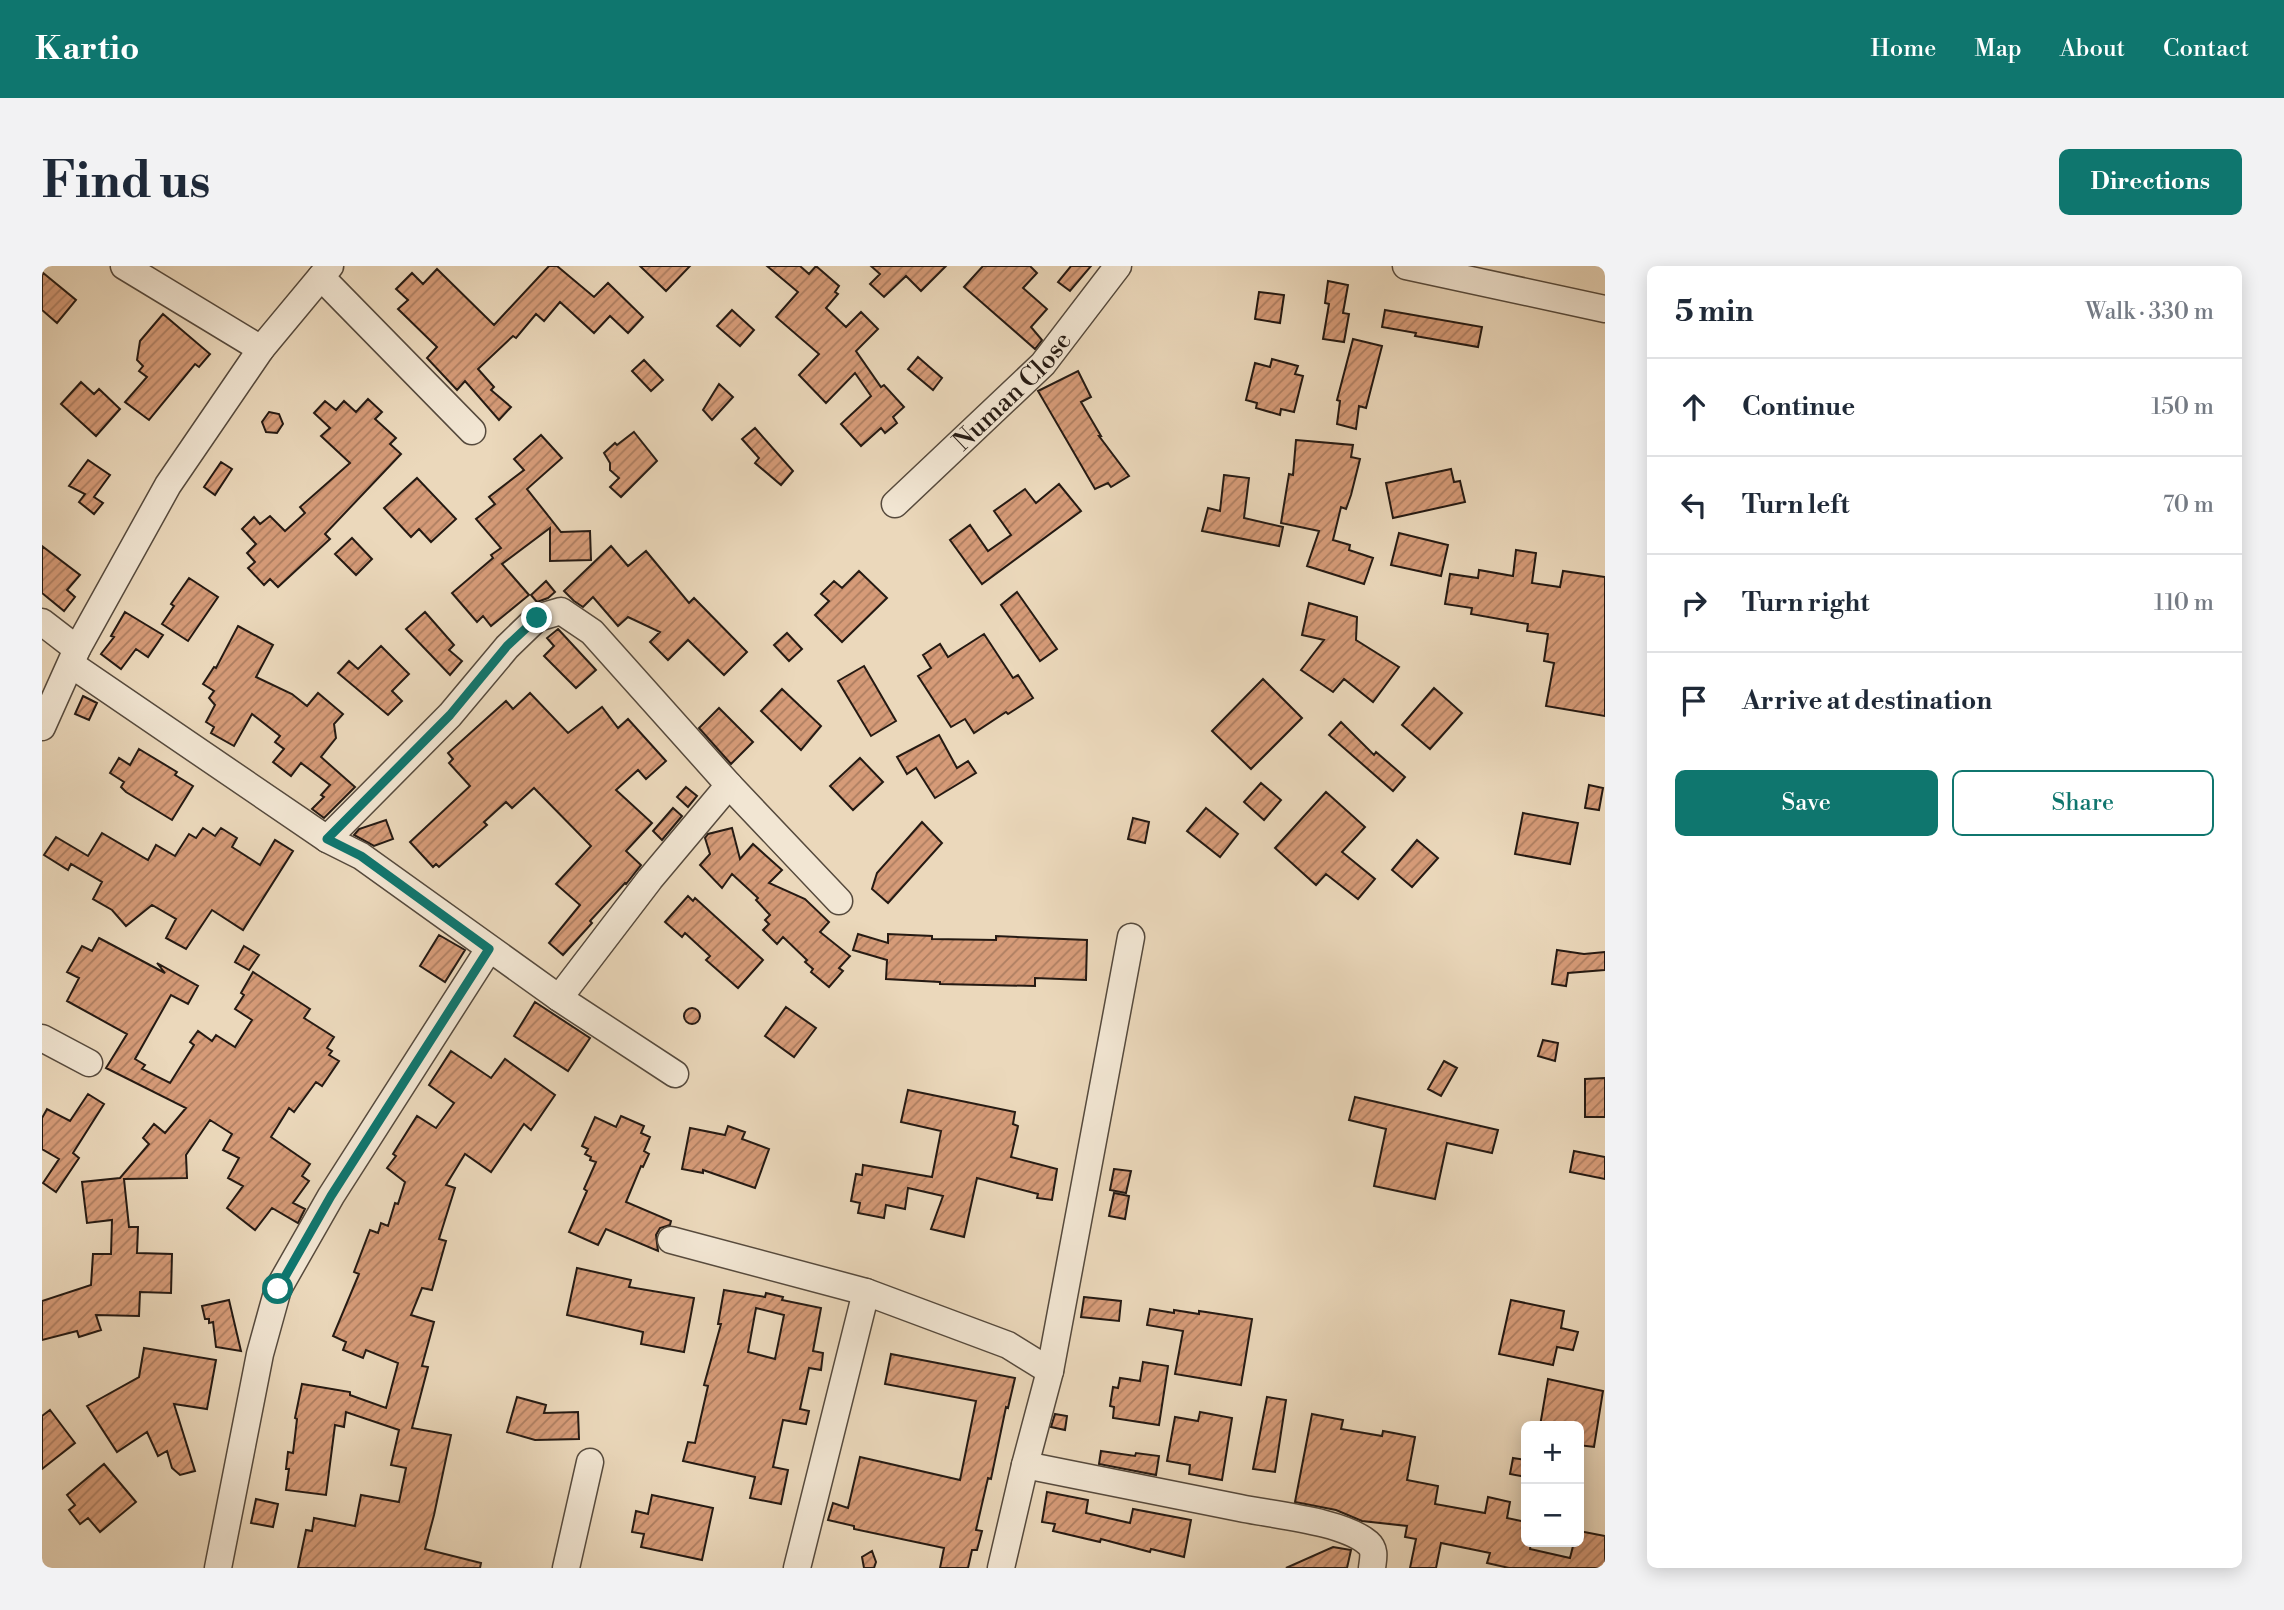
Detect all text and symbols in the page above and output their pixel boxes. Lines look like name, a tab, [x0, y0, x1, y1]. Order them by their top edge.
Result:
text: Kartio	[35, 29, 139, 70]
text: Home	[1871, 34, 1936, 64]
text: Map	[1974, 34, 2022, 64]
text: About	[2060, 34, 2125, 64]
text: Contact	[2163, 34, 2249, 64]
button: Directions	[2059, 149, 2242, 215]
text: Find us	[42, 152, 211, 213]
text: 5 min	[1675, 293, 1754, 331]
text: Walk · 330 m	[2085, 298, 2214, 326]
street label: Numan Close	[947, 326, 1079, 458]
icon: ahead	[1675, 388, 1713, 426]
text: Continue	[1742, 391, 1855, 423]
text: 150 m	[2151, 393, 2214, 421]
icon: left	[1675, 486, 1713, 524]
text: Turn left	[1742, 489, 1850, 521]
text: 70 m	[2163, 491, 2214, 519]
icon: right	[1675, 584, 1713, 622]
text: Turn right	[1742, 587, 1870, 619]
text: 110 m	[2154, 589, 2214, 617]
route end	[521, 602, 552, 633]
icon: arrive	[1675, 682, 1713, 720]
text: Arrive at destination	[1742, 685, 1992, 717]
button: Save	[1675, 770, 1938, 836]
button: Share	[1952, 770, 2214, 836]
route start	[262, 1273, 293, 1304]
map controls	[1521, 1421, 1584, 1547]
button: +	[1521, 1421, 1584, 1484]
button: −	[1521, 1484, 1584, 1547]

